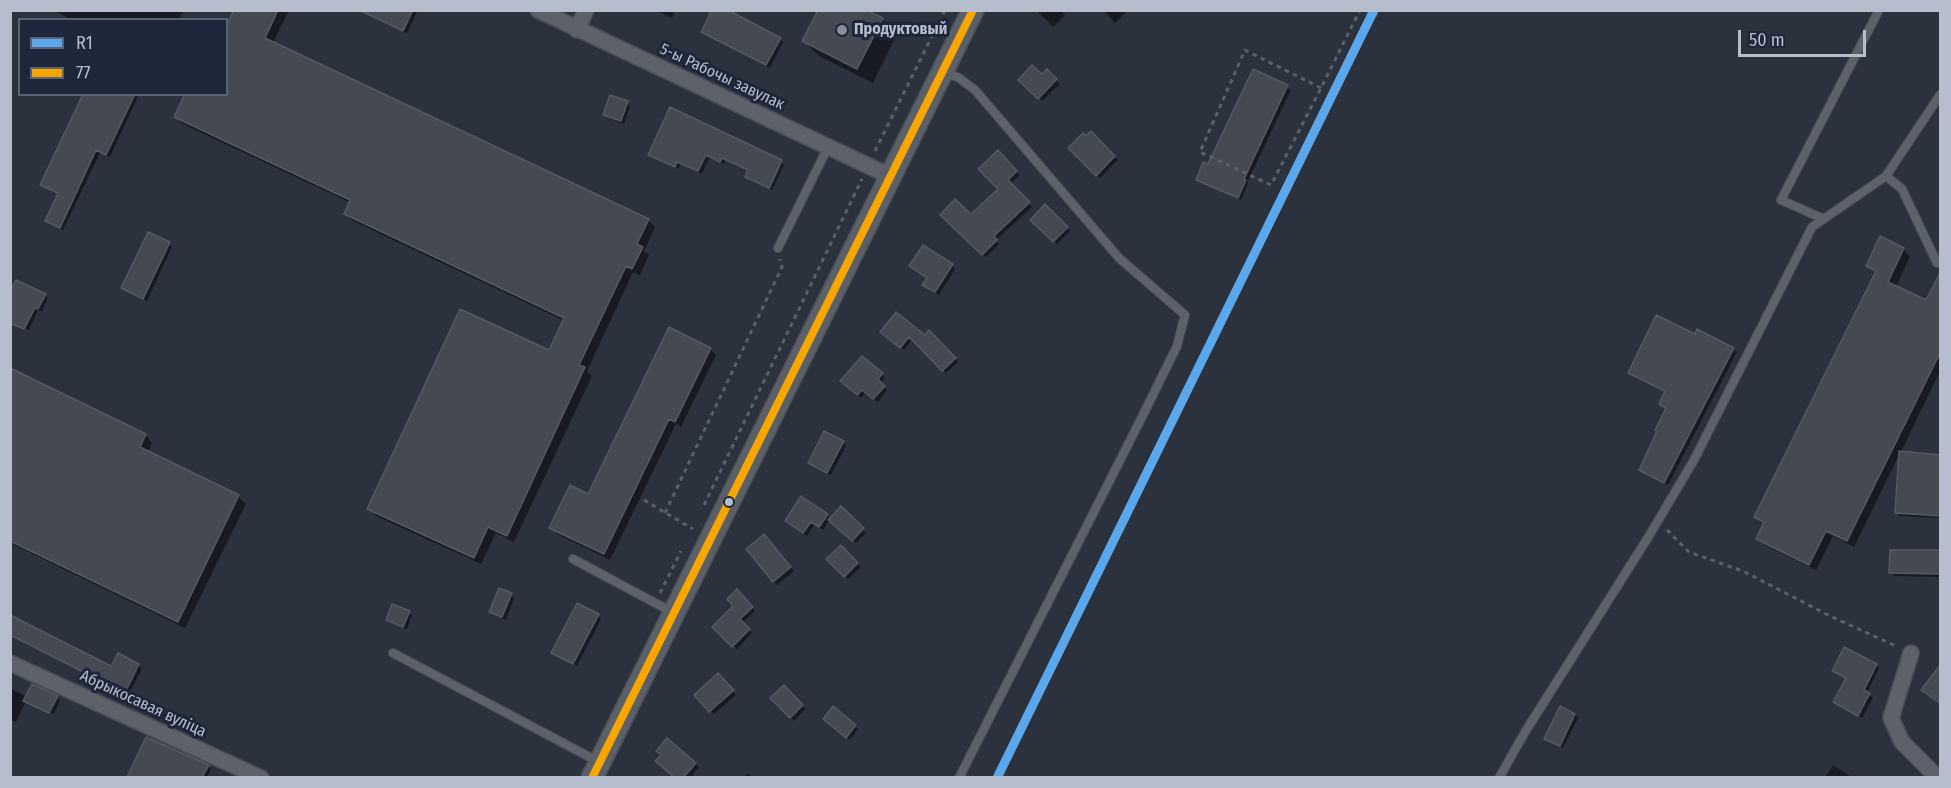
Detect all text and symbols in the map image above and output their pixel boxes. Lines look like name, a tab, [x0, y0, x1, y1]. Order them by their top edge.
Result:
legend	[18, 18, 228, 96]
scale bar	[1741, 18, 1868, 56]
place label: Продуктовый	[854, 20, 947, 40]
marker: Продуктовый	[835, 23, 849, 37]
text: 50 m	[1749, 29, 1785, 51]
text: R1	[76, 32, 93, 54]
street label: 5-ы Рабочы завулак	[657, 40, 787, 114]
text: 77	[76, 62, 91, 84]
unlabelled marker	[723, 496, 735, 508]
street label: Абрыкосавая вуліца	[77, 666, 209, 742]

